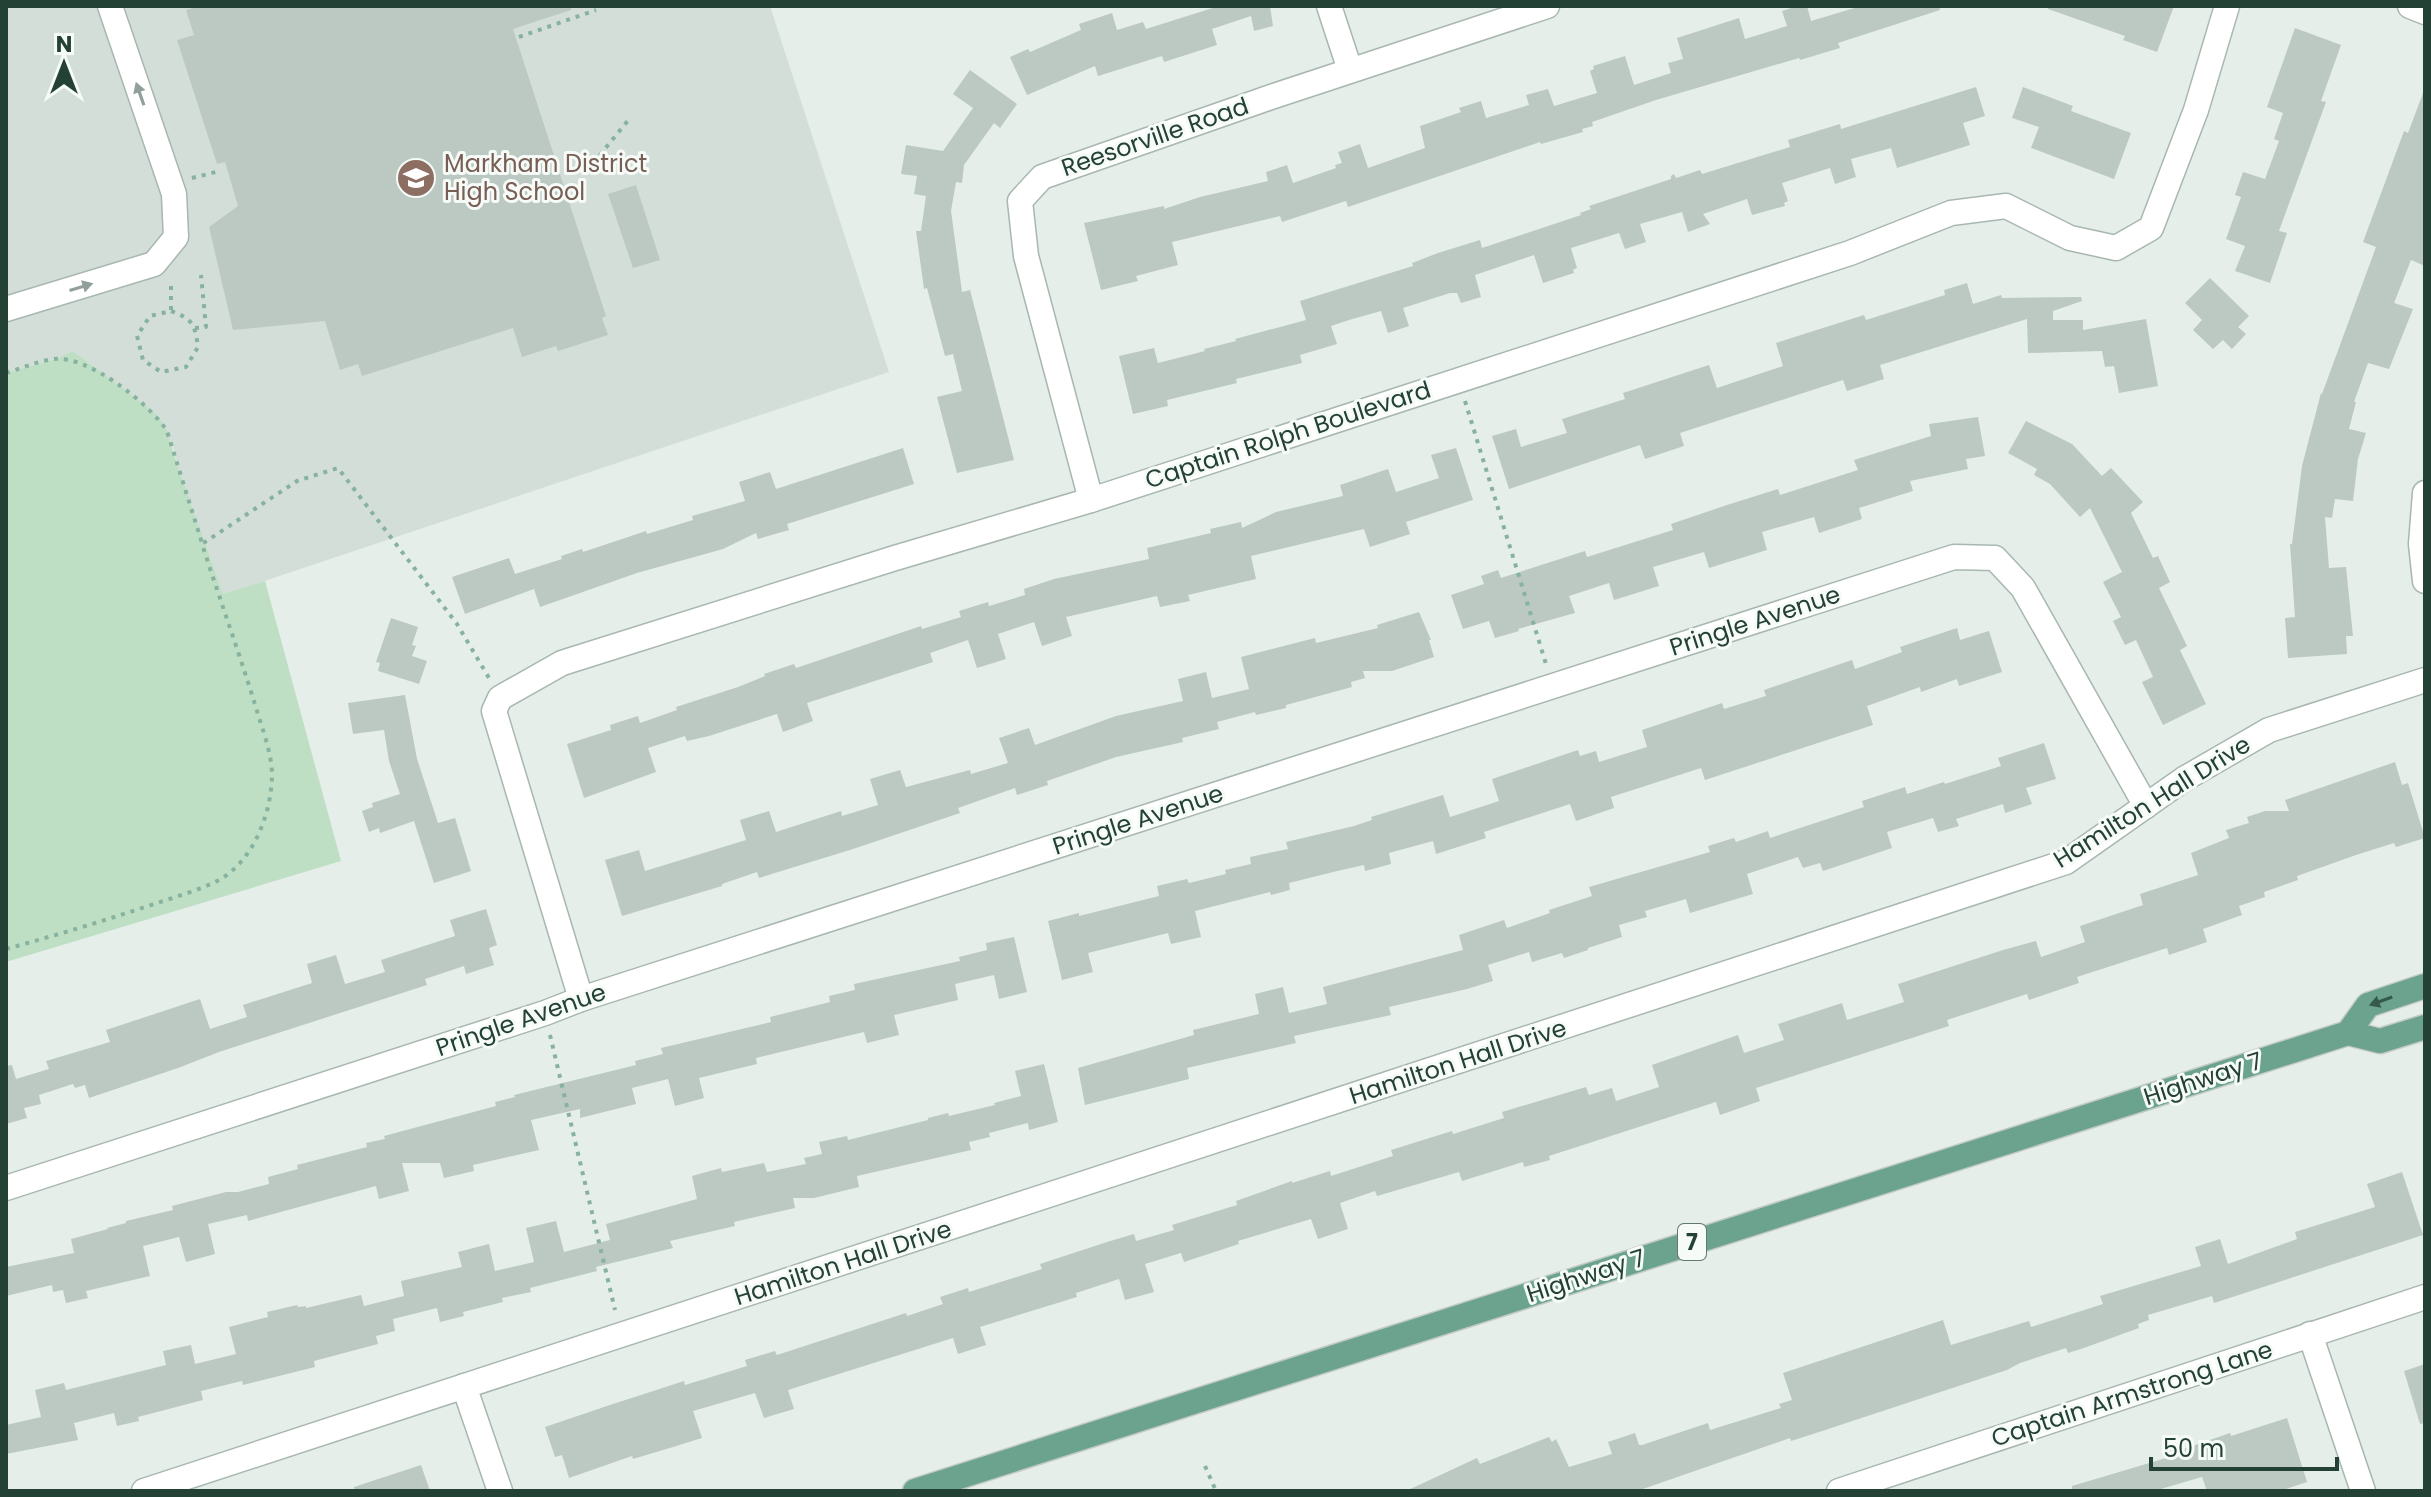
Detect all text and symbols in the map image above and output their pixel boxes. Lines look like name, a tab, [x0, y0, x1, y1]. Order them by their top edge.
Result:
north arrow	[24, 24, 104, 104]
text: N	[56, 29, 72, 60]
one-way arrow	[134, 82, 146, 106]
street label: Reesorville Road	[1057, 89, 1253, 184]
place label: Markham District High School	[444, 147, 647, 208]
school or university icon: Markham District High School	[395, 157, 437, 199]
one-way arrow	[69, 280, 93, 293]
street label: Captain Rolph Boulevard	[1141, 373, 1435, 496]
street label: Pringle Avenue	[1665, 577, 1844, 664]
street label: Hamilton Hall Drive	[2047, 728, 2257, 876]
street label: Pringle Avenue	[1048, 776, 1227, 863]
street label: Pringle Avenue	[431, 975, 610, 1064]
one-way arrow	[2368, 996, 2392, 1008]
street label: Hamilton Hall Drive	[1345, 1011, 1571, 1112]
street label: Highway 7	[2139, 1044, 2266, 1113]
street label: Hamilton Hall Drive	[730, 1212, 956, 1313]
road number: 7	[1678, 1224, 1706, 1260]
street label: Highway 7	[1522, 1241, 1649, 1310]
street label: Captain Armstrong Lane	[1987, 1332, 2277, 1455]
scale bar	[2151, 1421, 2337, 1471]
text: 50 m	[2163, 1432, 2224, 1465]

